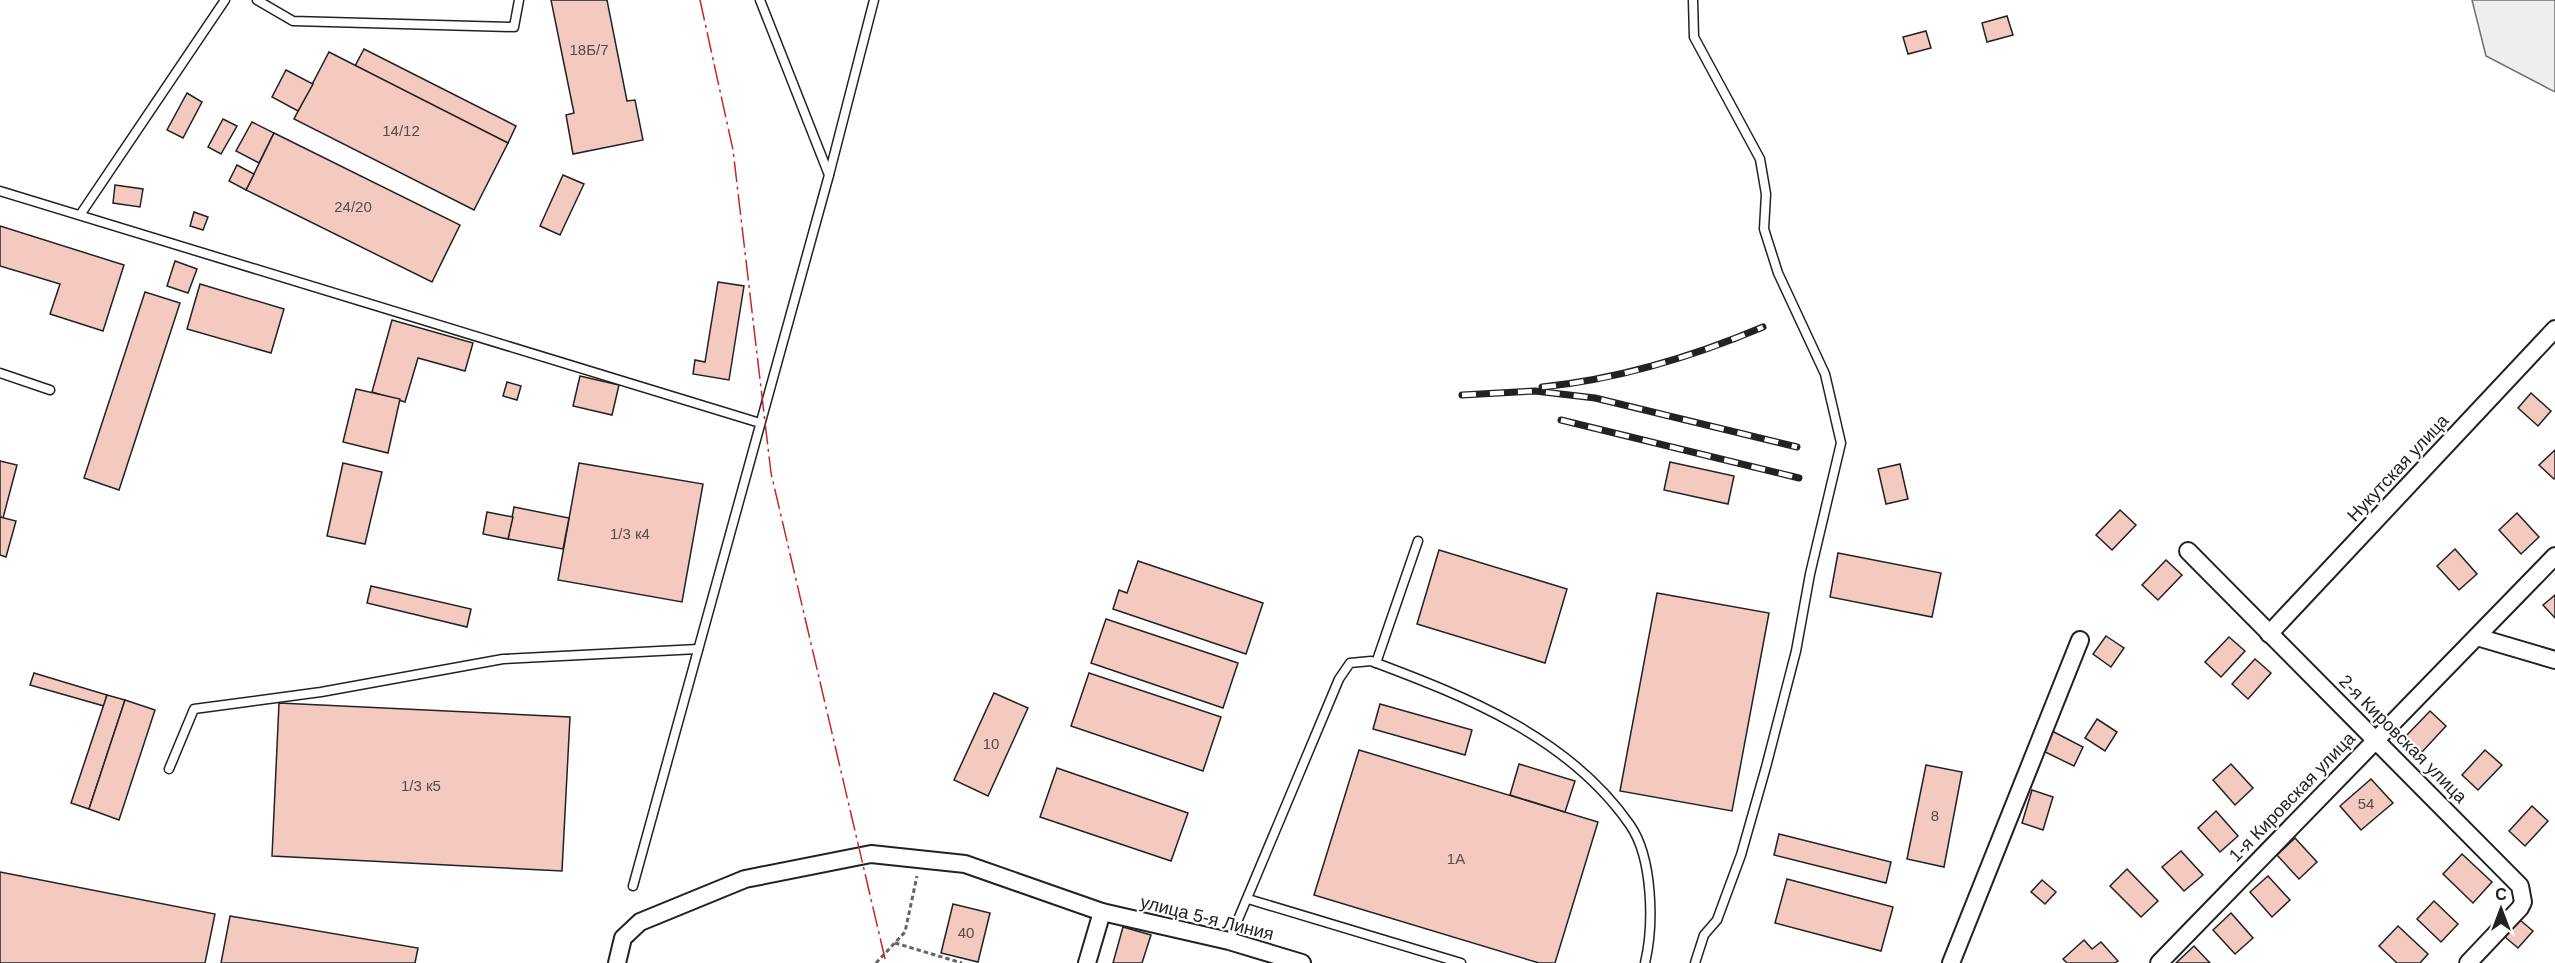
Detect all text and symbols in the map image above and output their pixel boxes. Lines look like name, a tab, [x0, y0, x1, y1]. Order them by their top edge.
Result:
house number: 18Б/7	[569, 41, 609, 58]
house number: 14/12	[382, 122, 420, 139]
house number: 24/20	[334, 198, 372, 215]
street label: Нукутская улица	[2343, 410, 2453, 526]
house number: 1/3 к4	[610, 525, 650, 542]
street label: 2-я Кировская улица	[2335, 671, 2472, 808]
street label: 1-я Кировская улица	[2225, 727, 2360, 866]
house number: 10	[983, 735, 999, 752]
house number: 1/3 к5	[401, 777, 441, 794]
house number: 54	[2358, 795, 2374, 812]
house number: 8	[1931, 807, 1939, 824]
house number: 1А	[1447, 850, 1465, 867]
north arrow	[2471, 879, 2531, 939]
text: С	[2495, 886, 2507, 903]
street label: улица 5-я Линия	[1138, 892, 1276, 944]
house number: 40	[958, 924, 974, 941]

